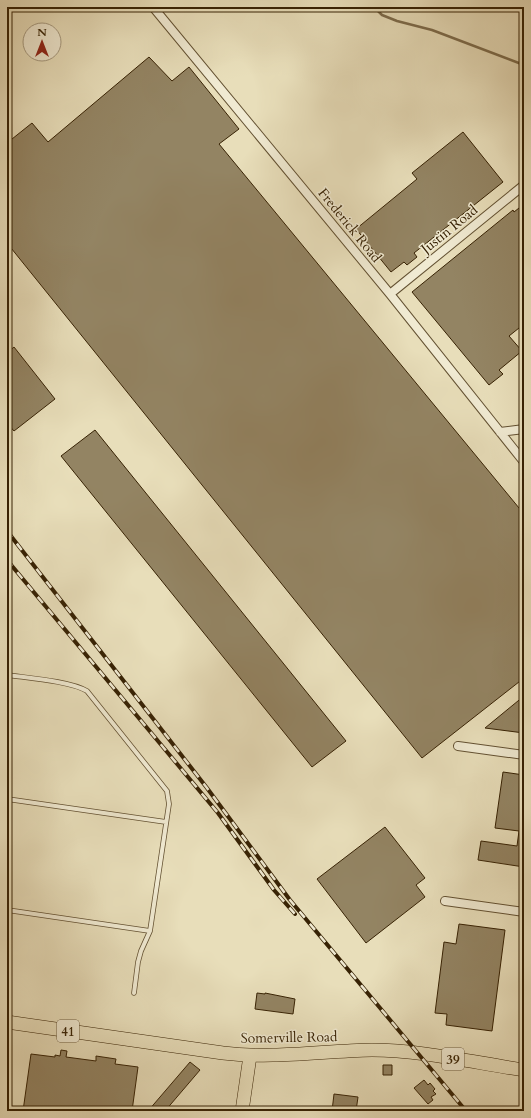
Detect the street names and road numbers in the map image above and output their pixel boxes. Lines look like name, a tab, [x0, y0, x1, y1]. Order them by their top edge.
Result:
street label: Frederick Road	[314, 184, 386, 267]
street label: Justin Road	[415, 200, 482, 259]
road number: 41	[57, 1020, 79, 1042]
street label: Somerville Road	[240, 1027, 338, 1048]
road number: 39	[442, 1048, 464, 1070]

